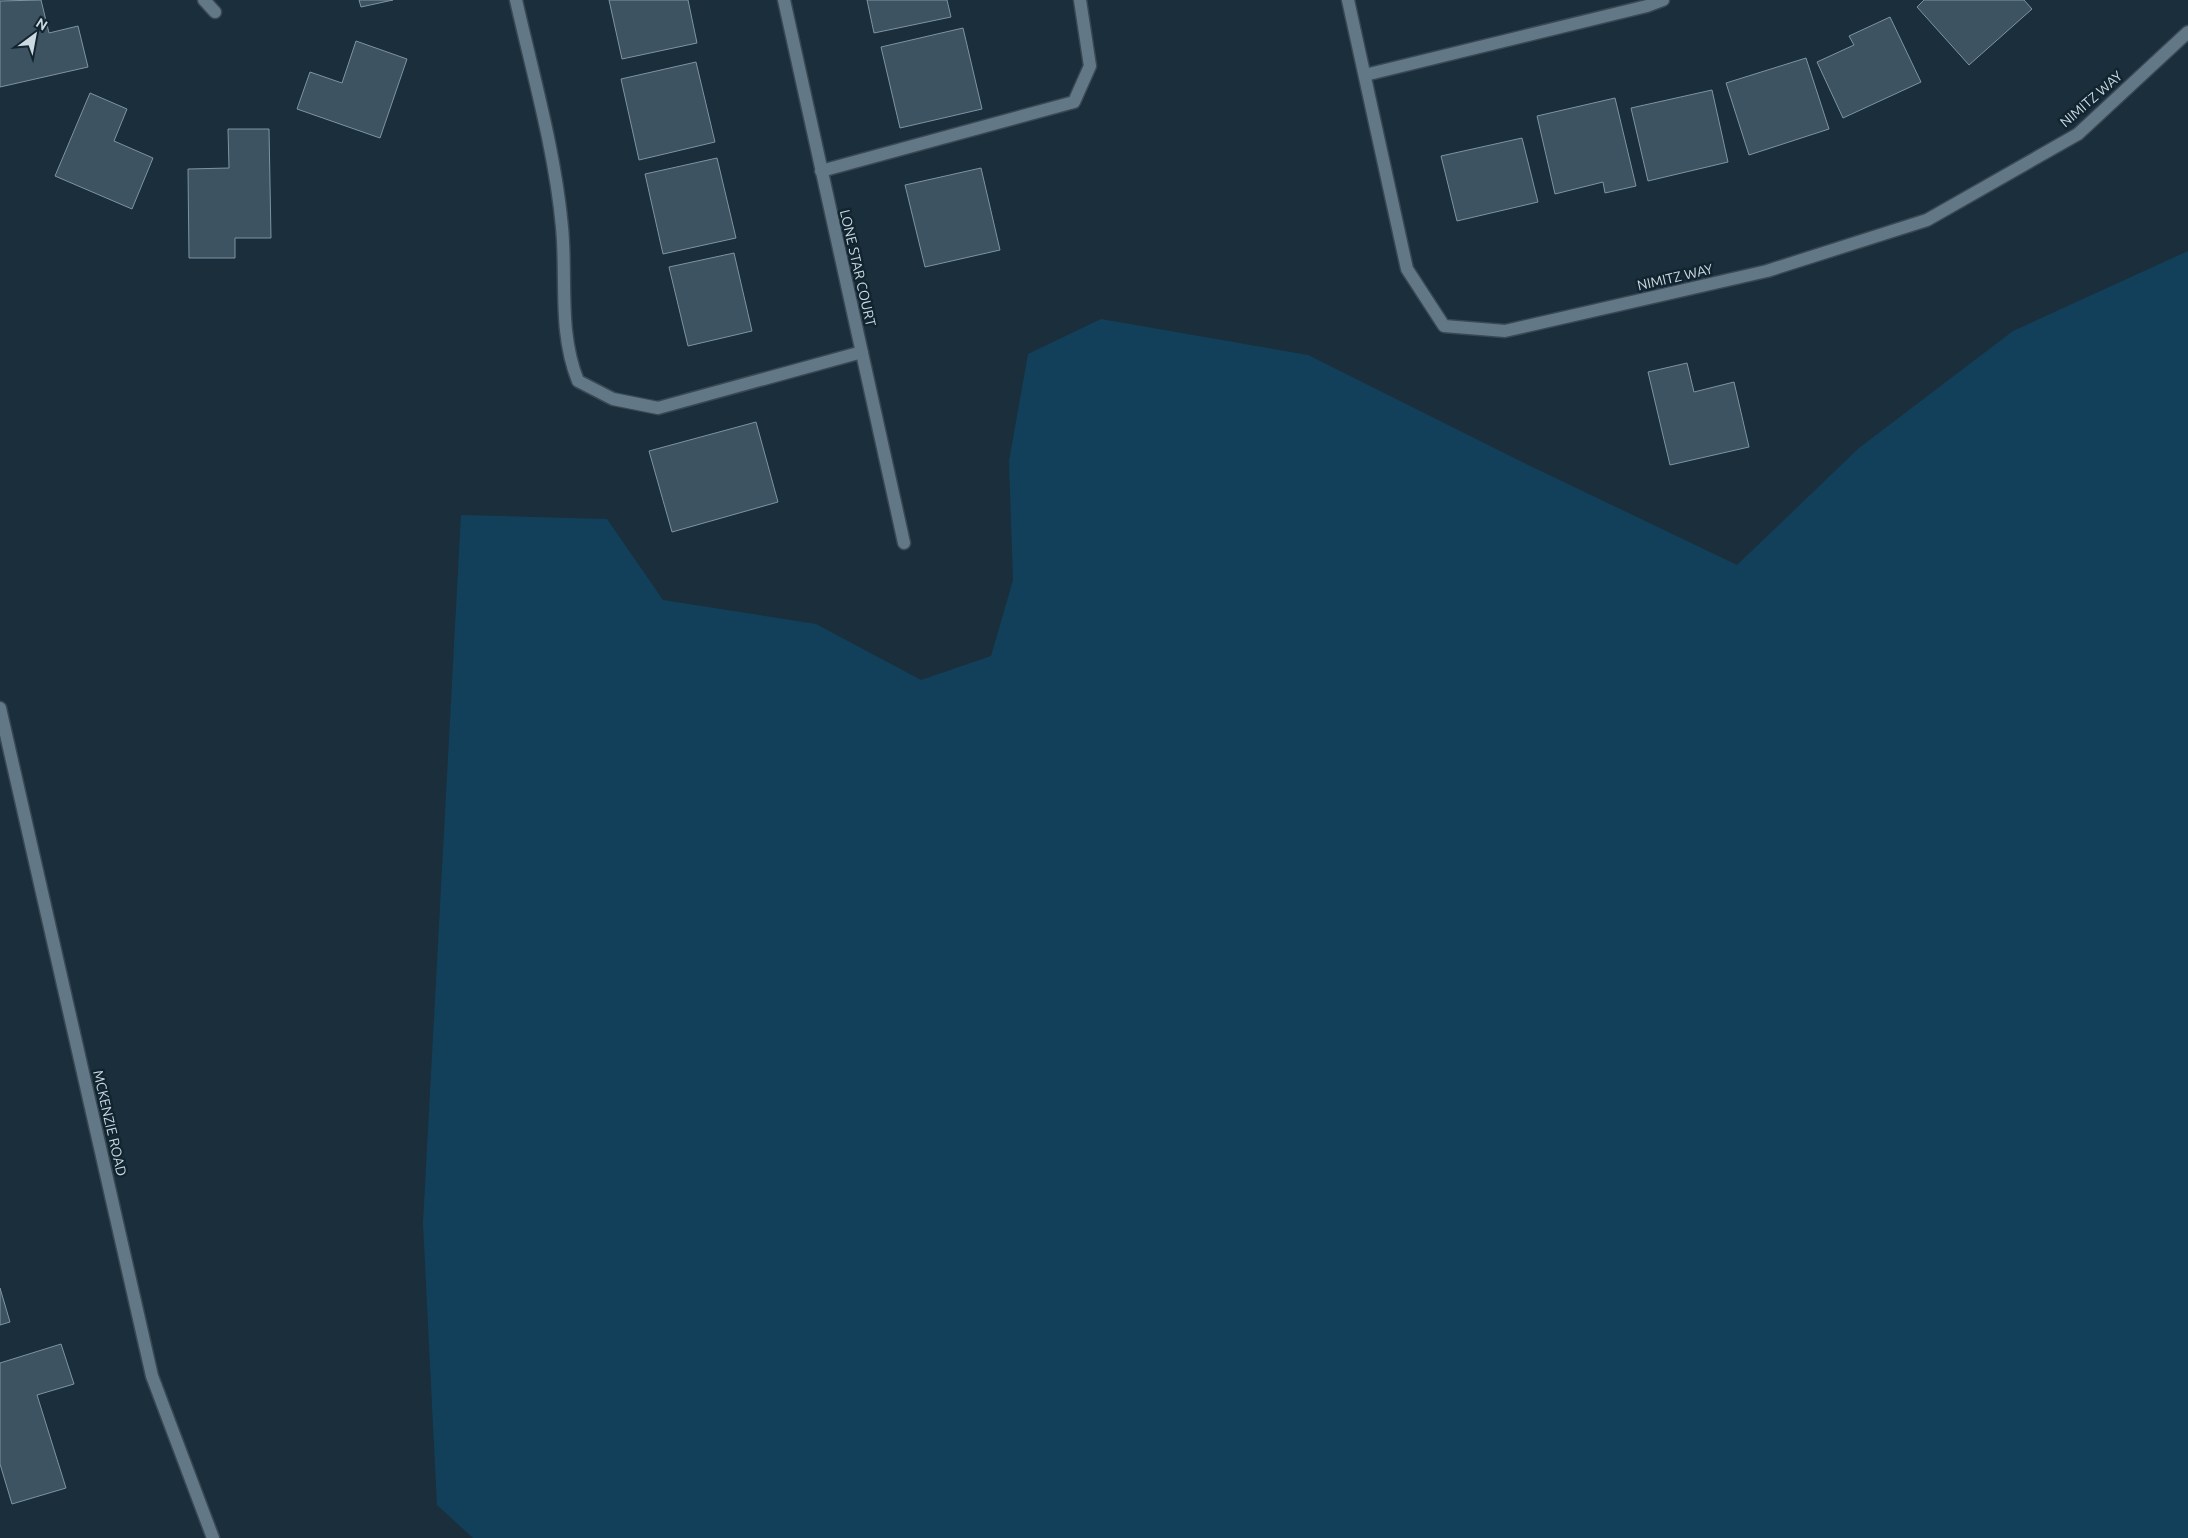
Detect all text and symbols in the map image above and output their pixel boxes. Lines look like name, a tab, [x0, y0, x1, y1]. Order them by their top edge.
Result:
north arrow	[10, 10, 60, 60]
text: N	[33, 14, 51, 34]
street label: NIMITZ WAY	[2057, 68, 2125, 130]
street label: LONE STAR COURT	[837, 208, 879, 328]
street label: NIMITZ WAY	[1636, 261, 1714, 293]
street label: MCKENZIE ROAD	[90, 1069, 130, 1178]

